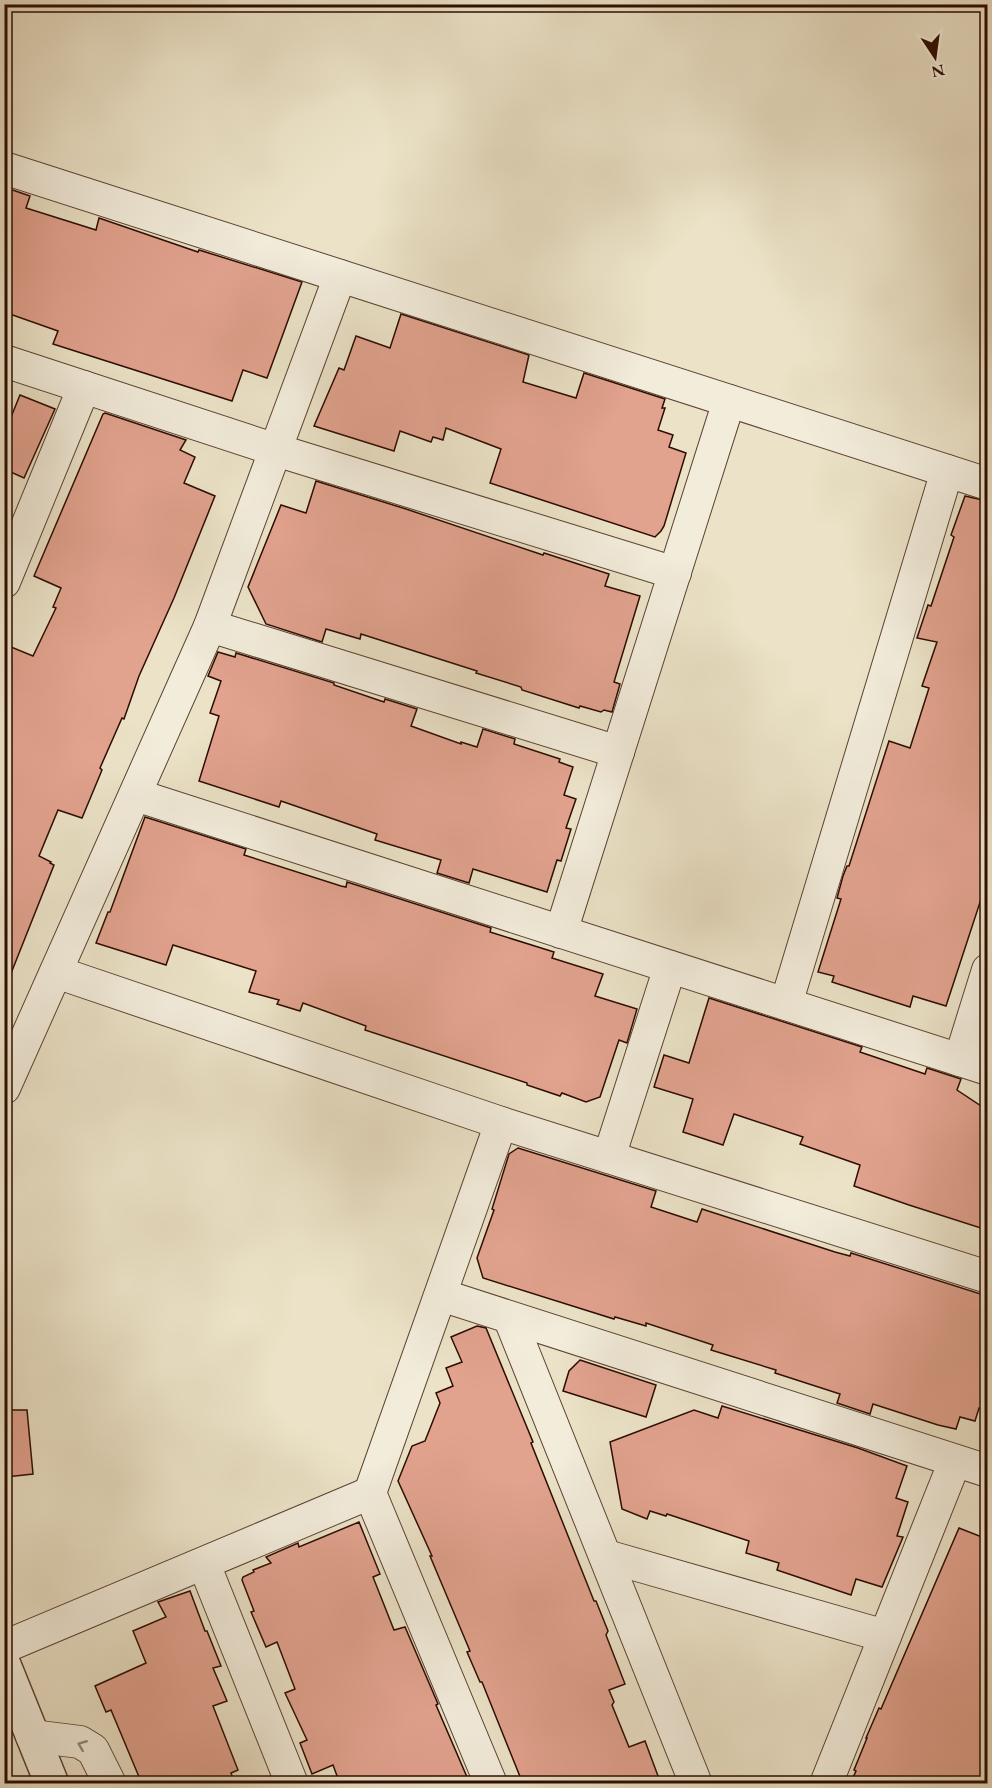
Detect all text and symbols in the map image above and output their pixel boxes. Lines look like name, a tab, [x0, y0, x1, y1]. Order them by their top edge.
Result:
north arrow	[905, 27, 965, 87]
text: N	[930, 59, 947, 83]
one-way arrow	[77, 1740, 88, 1752]

